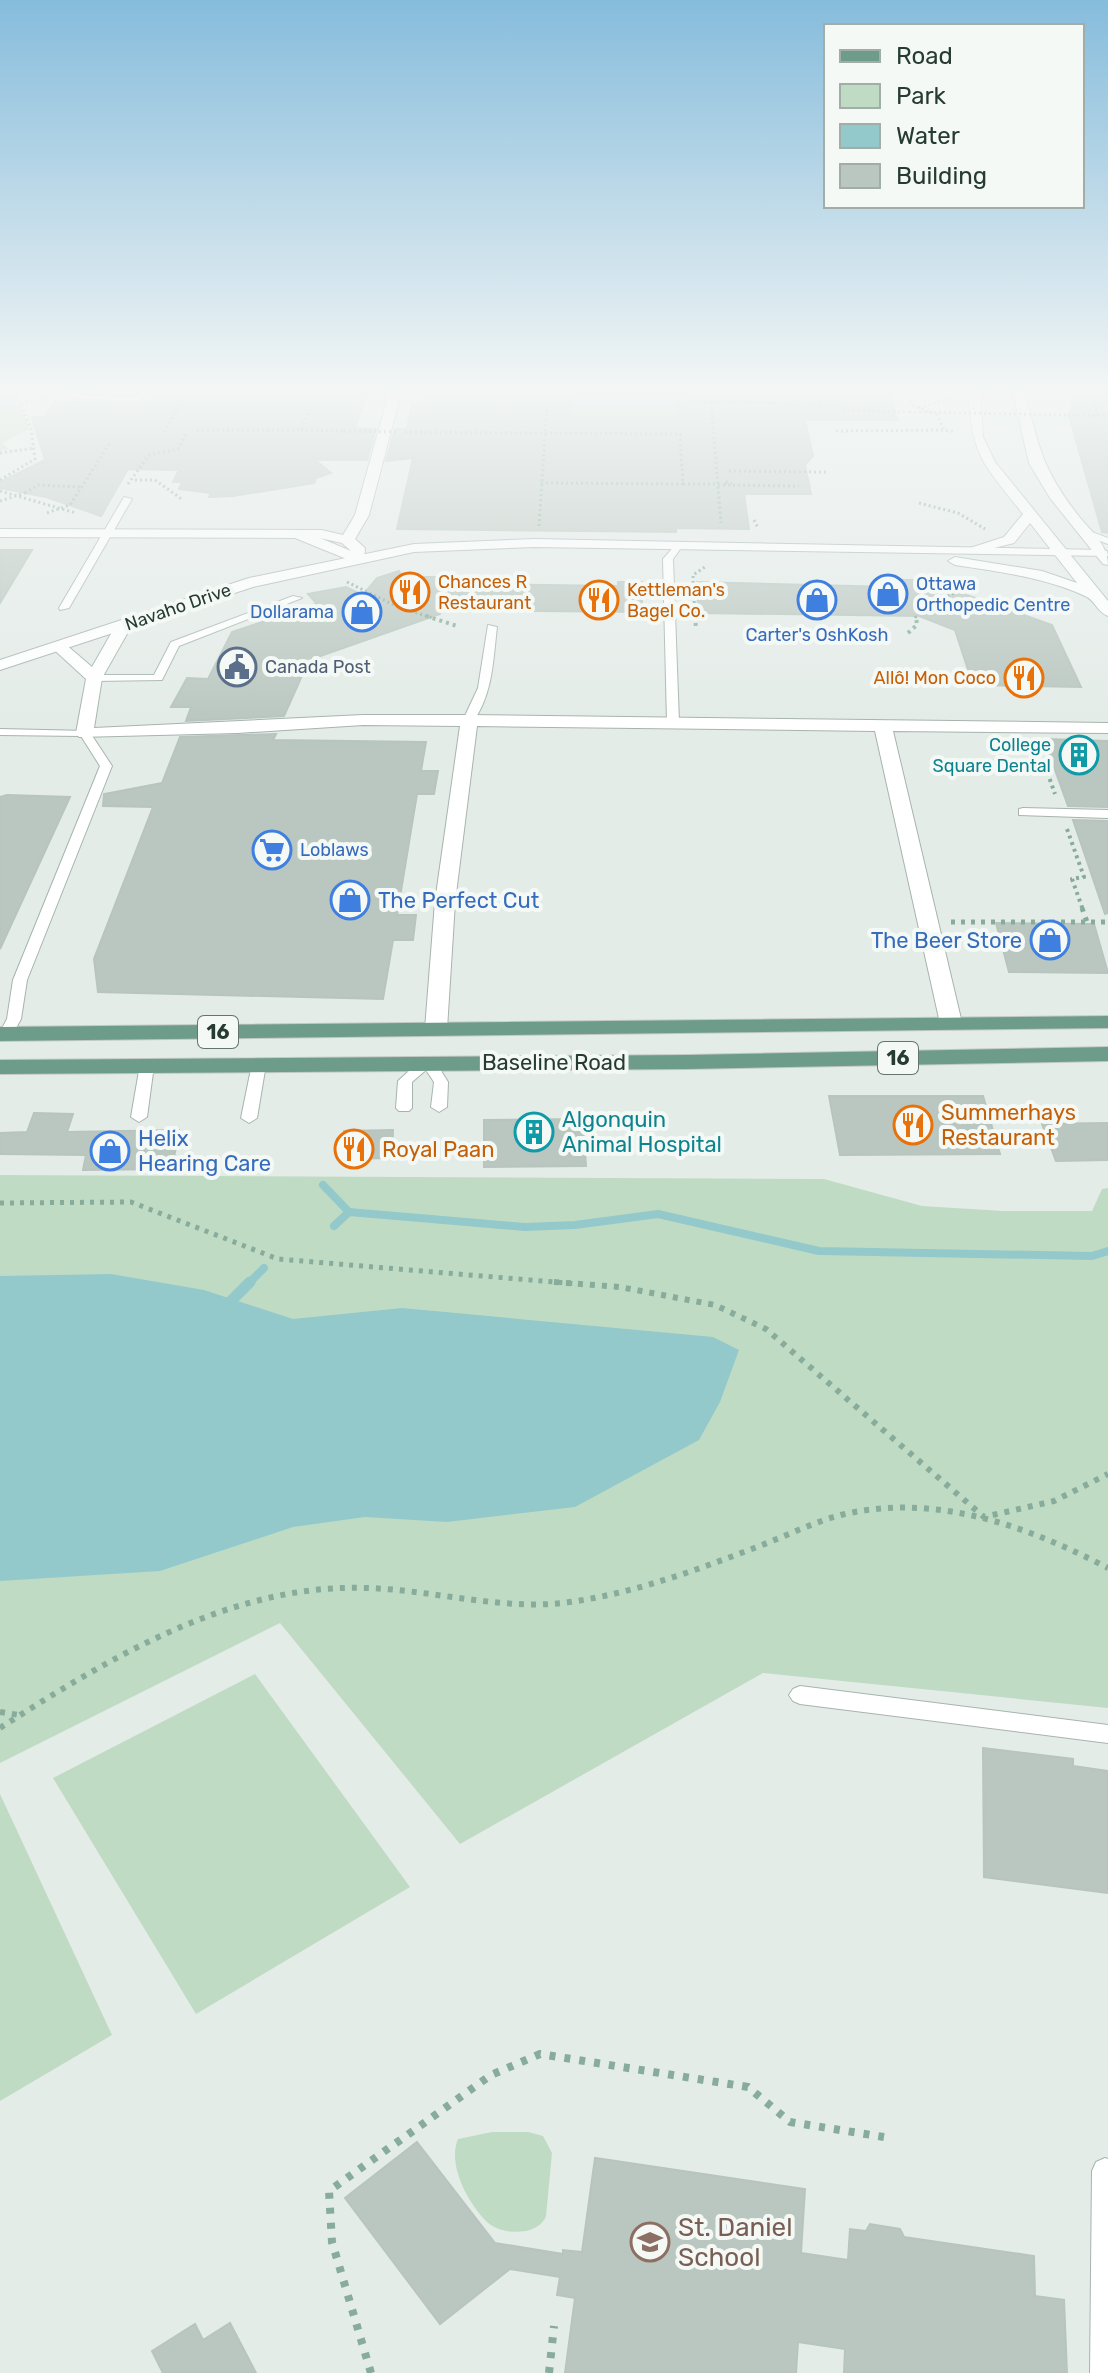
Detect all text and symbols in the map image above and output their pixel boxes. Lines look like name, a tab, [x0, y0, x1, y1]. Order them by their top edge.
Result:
legend	[824, 24, 1084, 208]
text: Road	[896, 42, 953, 70]
text: Park	[896, 82, 947, 110]
text: Water	[896, 122, 960, 150]
text: Building	[896, 162, 987, 190]
restaurant icon: Chances R Restaurant	[389, 571, 431, 613]
place label: Chances R Restaurant	[438, 571, 531, 614]
shop icon: Ottawa Orthopedic Centre	[867, 573, 909, 615]
place label: Ottawa Orthopedic Centre	[916, 573, 1070, 616]
street label: Navaho Drive	[122, 579, 234, 635]
restaurant icon: Kettleman's Bagel Co.	[578, 579, 620, 621]
place label: Kettleman's Bagel Co.	[627, 579, 725, 622]
shop icon: Carter's OshKosh	[796, 579, 838, 621]
shop icon: Dollarama	[341, 591, 383, 633]
place label: Dollarama	[250, 601, 334, 623]
place label: Carter's OshKosh	[746, 624, 888, 646]
public building icon: Canada Post	[216, 646, 258, 688]
place label: Canada Post	[265, 656, 371, 678]
restaurant icon: Allô! Mon Coco	[1003, 657, 1045, 699]
place label: Allô! Mon Coco	[874, 667, 996, 689]
place label: College Square Dental	[933, 734, 1051, 777]
building icon: College Square Dental	[1058, 734, 1100, 776]
supermarket icon: Loblaws	[251, 829, 293, 871]
place label: Loblaws	[300, 839, 369, 861]
shop icon: The Perfect Cut	[329, 879, 371, 921]
place label: The Perfect Cut	[378, 887, 540, 914]
shop icon: The Beer Store	[1029, 919, 1071, 961]
place label: The Beer Store	[871, 927, 1022, 954]
road number: 16	[198, 1016, 238, 1048]
road number: 16	[878, 1042, 918, 1074]
street label: Baseline Road	[482, 1049, 626, 1076]
place label: Summerhays Restaurant	[941, 1099, 1076, 1151]
restaurant icon: Summerhays Restaurant	[892, 1104, 934, 1146]
place label: Algonquin Animal Hospital	[562, 1106, 722, 1158]
building icon: Algonquin Animal Hospital	[513, 1111, 555, 1153]
place label: Helix Hearing Care	[138, 1125, 271, 1177]
restaurant icon: Royal Paan	[333, 1128, 375, 1170]
shop icon: Helix Hearing Care	[89, 1130, 131, 1172]
place label: Royal Paan	[382, 1136, 495, 1163]
place label: St. Daniel School	[678, 2212, 792, 2273]
school or university icon: St. Daniel School	[629, 2221, 671, 2263]

